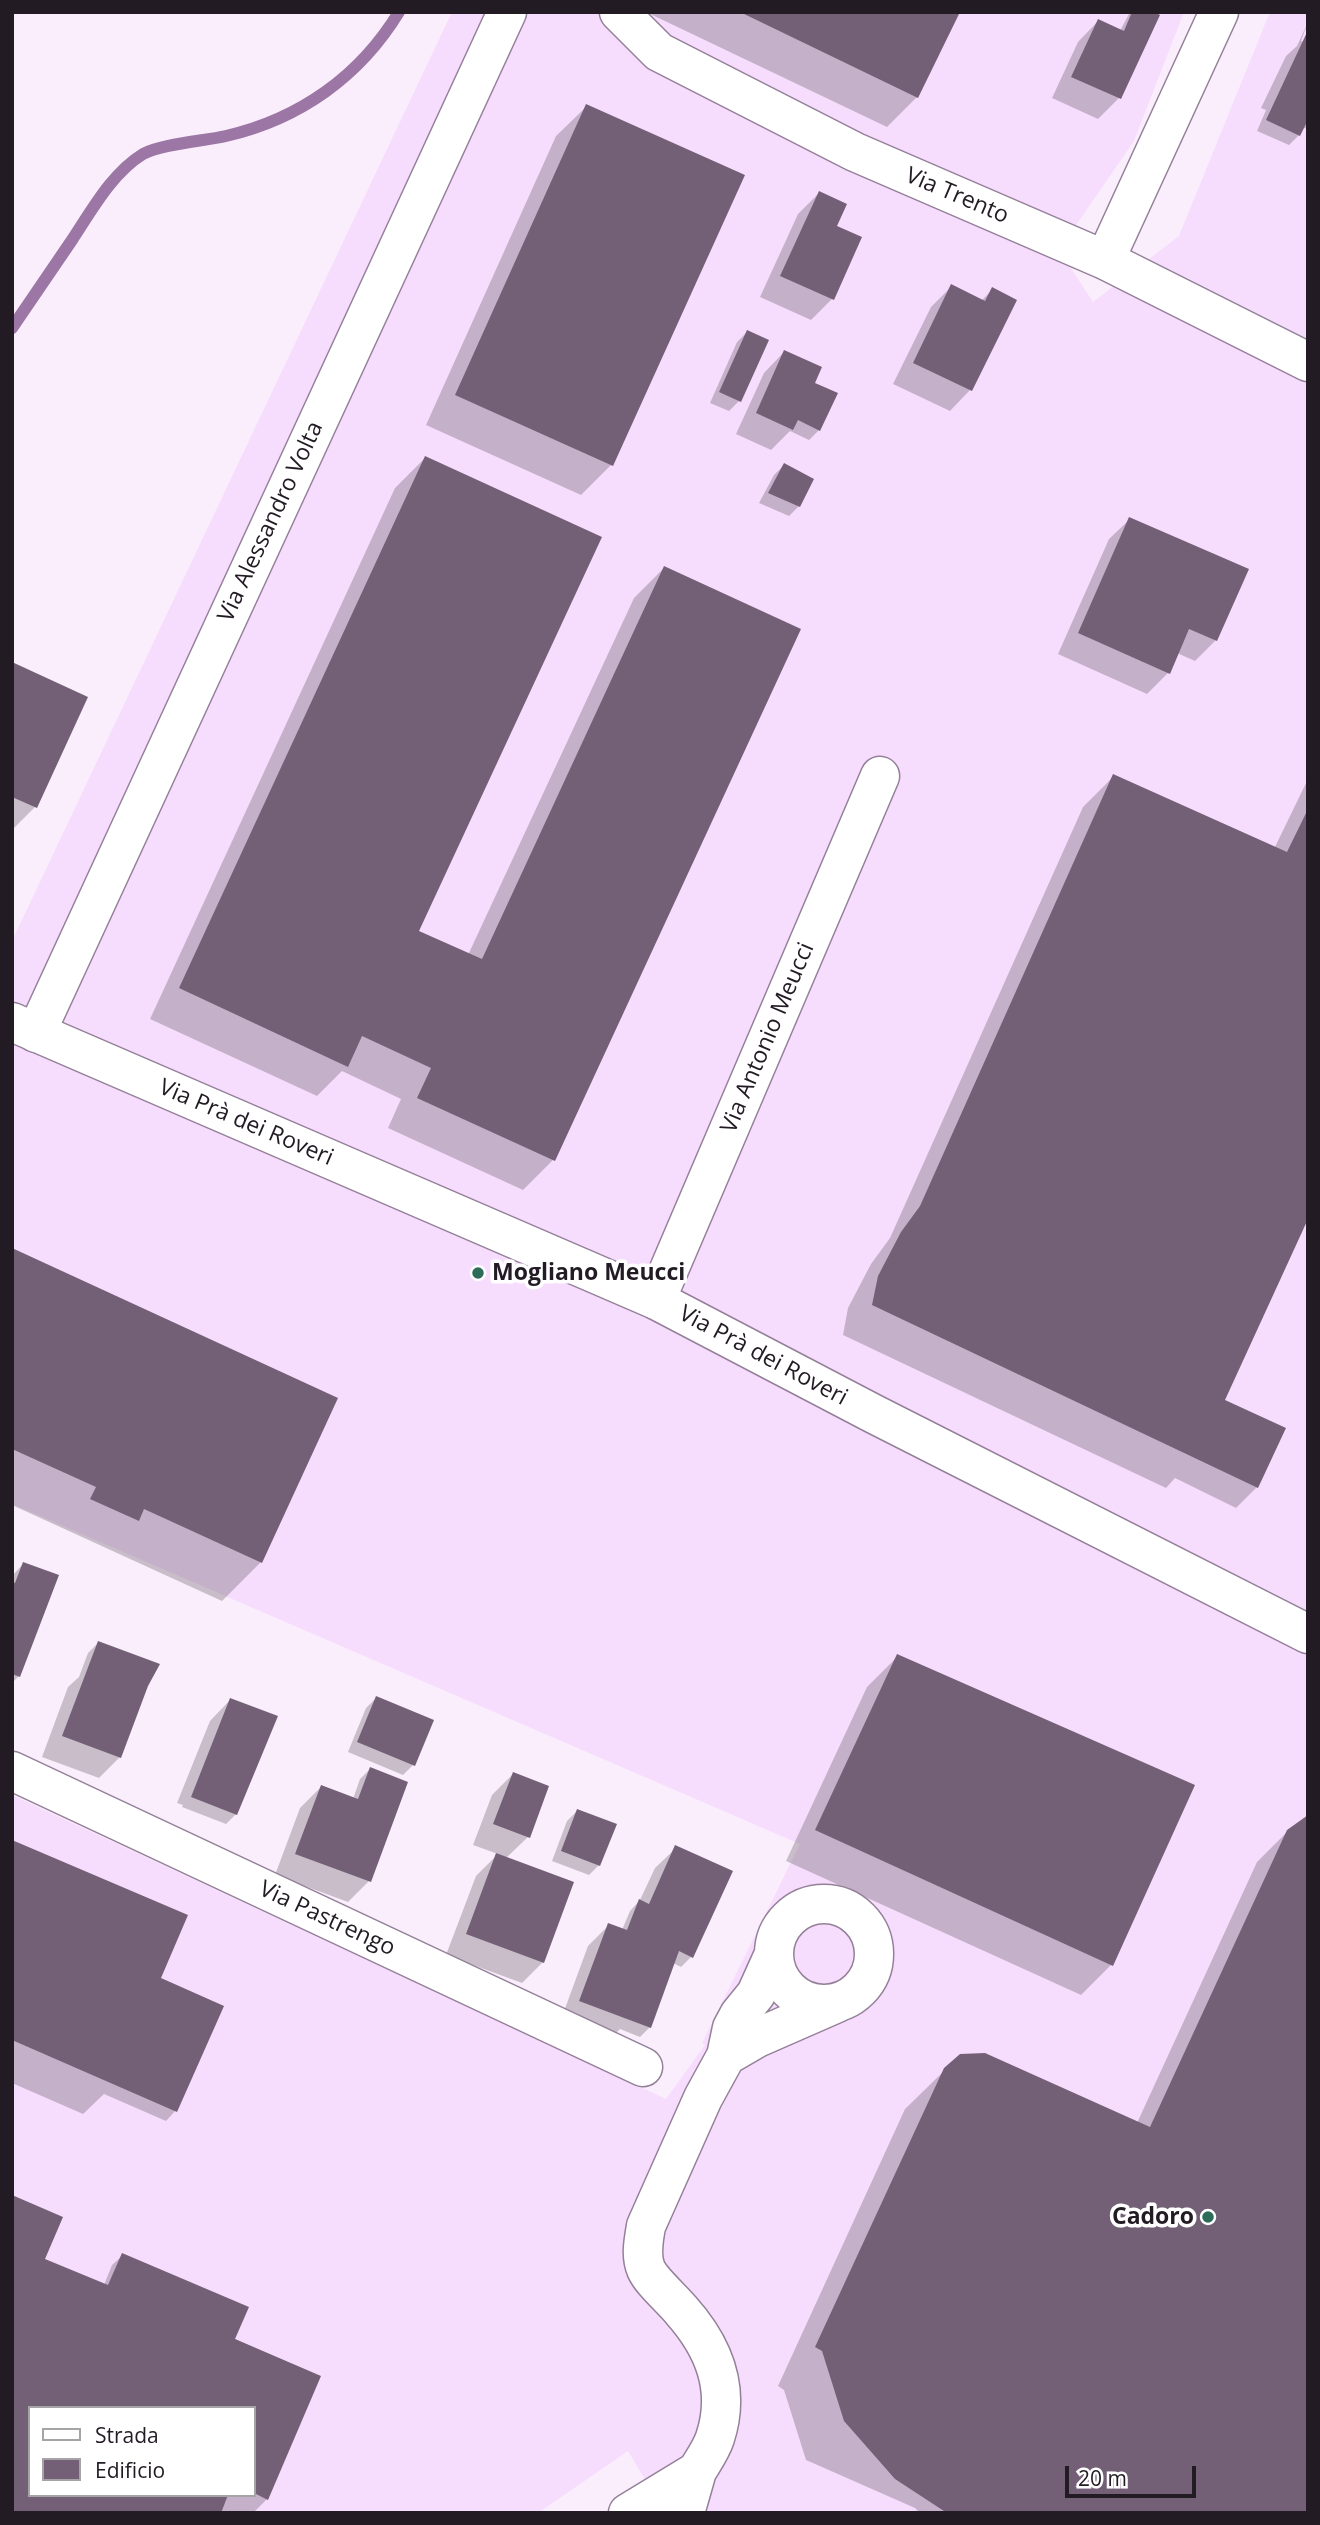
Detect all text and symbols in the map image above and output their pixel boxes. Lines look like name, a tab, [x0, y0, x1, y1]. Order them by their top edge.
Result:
street label: Via Trento	[901, 162, 1013, 230]
street label: Via Alessandro Volta	[212, 417, 330, 627]
street label: Via Antonio Meucci	[715, 939, 821, 1137]
street label: Via Prà dei Roveri	[155, 1074, 337, 1172]
place label: Mogliano Meucci	[492, 1259, 685, 1287]
marker: Mogliano Meucci	[470, 1265, 486, 1281]
street label: Via Prà dei Roveri	[674, 1300, 852, 1412]
street label: Via Pastrengo	[255, 1875, 399, 1963]
place label: Cadoro	[1112, 2203, 1194, 2231]
marker: Cadoro	[1200, 2209, 1216, 2225]
legend	[28, 2406, 256, 2497]
text: Strada	[95, 2421, 159, 2449]
scale bar	[1068, 2452, 1199, 2496]
text: Edificio	[95, 2456, 165, 2484]
text: 20 m	[1078, 2464, 1127, 2492]

